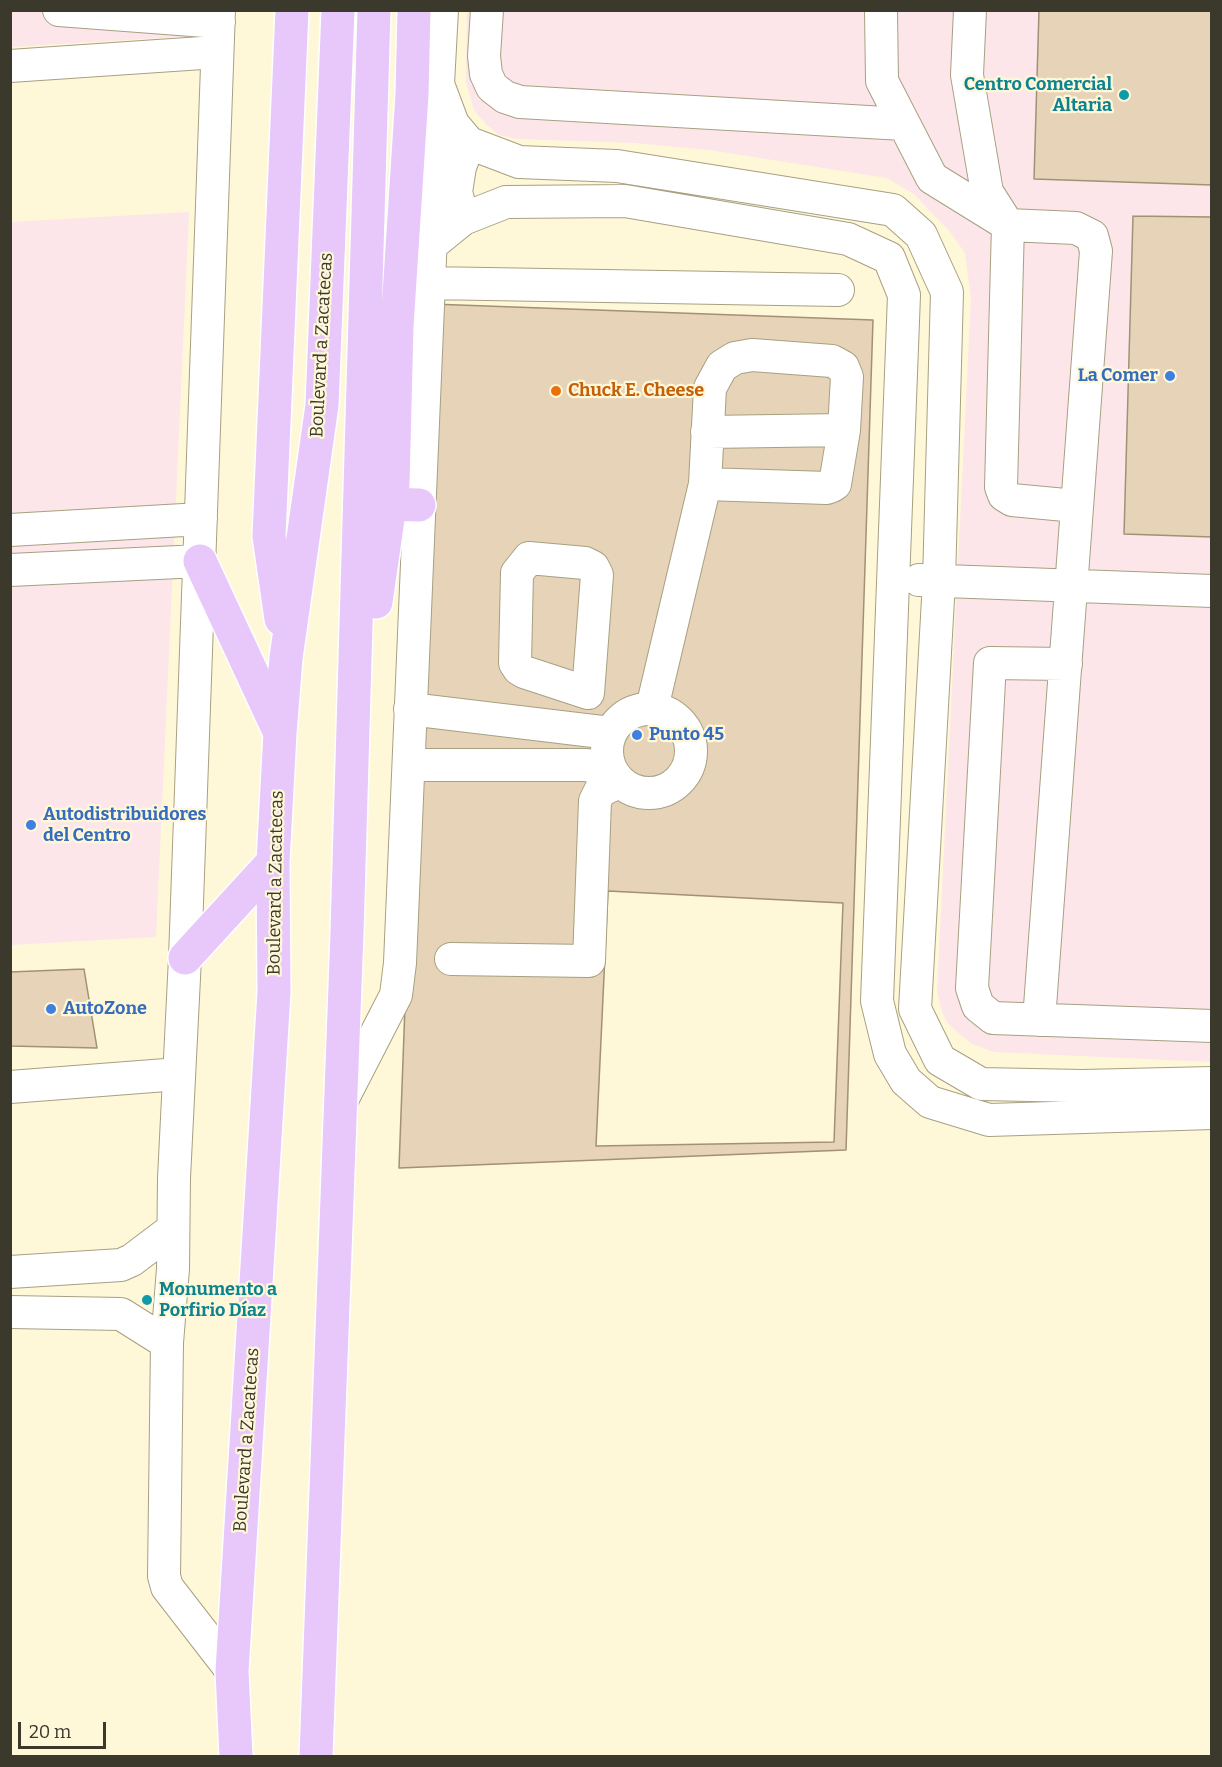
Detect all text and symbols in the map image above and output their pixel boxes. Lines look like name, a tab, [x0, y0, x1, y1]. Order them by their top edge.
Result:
place label: Centro Comercial Altaria	[964, 74, 1112, 116]
marker: Centro Comercial Altaria	[1117, 88, 1131, 102]
street label: Boulevard a Zacatecas	[306, 252, 338, 438]
place label: La Comer	[1078, 365, 1158, 387]
marker: La Comer	[1163, 369, 1177, 383]
place label: Chuck E. Cheese	[568, 380, 704, 402]
marker: Chuck E. Cheese	[549, 384, 563, 398]
place label: Punto 45	[649, 724, 724, 746]
marker: Punto 45	[630, 728, 644, 742]
street label: Boulevard a Zacatecas	[264, 790, 288, 976]
place label: Autodistribuidores del Centro	[43, 804, 206, 846]
marker: Autodistribuidores del Centro	[24, 818, 38, 832]
place label: AutoZone	[63, 998, 147, 1020]
marker: AutoZone	[44, 1002, 58, 1016]
place label: Monumento a Porfirio Díaz	[159, 1279, 277, 1322]
marker: Monumento a Porfirio Díaz	[140, 1293, 154, 1307]
street label: Boulevard a Zacatecas	[230, 1347, 264, 1533]
scale bar	[21, 1710, 110, 1748]
text: 20 m	[29, 1721, 71, 1743]

